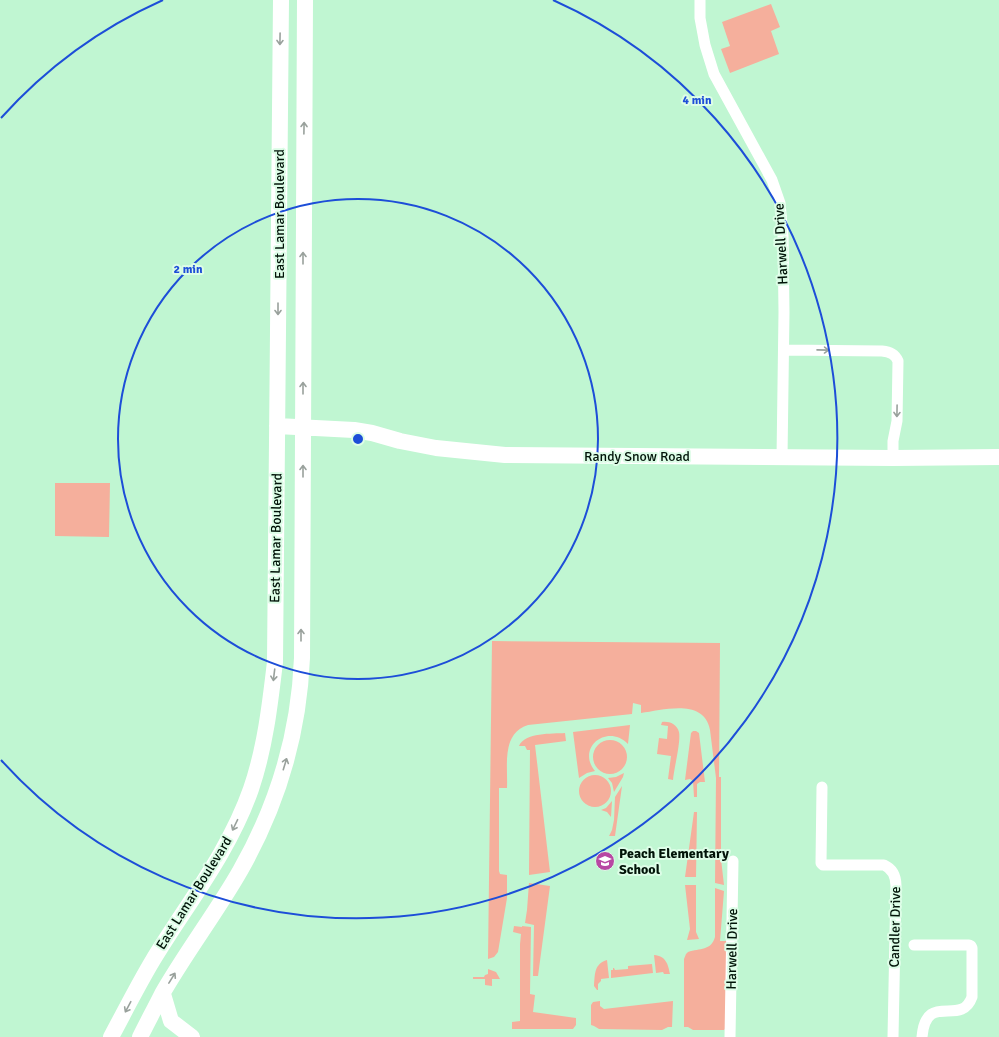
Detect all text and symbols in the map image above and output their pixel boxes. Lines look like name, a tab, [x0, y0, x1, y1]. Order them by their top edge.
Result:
one-way arrow	[276, 32, 284, 45]
text: 4 min	[683, 93, 712, 108]
one-way arrow	[300, 122, 308, 135]
street label: East Lamar Boulevard	[271, 149, 288, 279]
street label: Harwell Drive	[770, 203, 792, 285]
one-way arrow	[299, 252, 307, 265]
text: 2 min	[174, 262, 203, 277]
one-way arrow	[274, 302, 282, 315]
one-way arrow	[816, 347, 829, 354]
one-way arrow	[299, 382, 307, 395]
one-way arrow	[894, 404, 901, 417]
centre of rings	[351, 432, 365, 446]
street label: Randy Snow Road	[584, 448, 690, 465]
one-way arrow	[299, 465, 307, 478]
street label: East Lamar Boulevard	[266, 473, 286, 603]
one-way arrow	[298, 629, 305, 642]
one-way arrow	[270, 668, 277, 681]
one-way arrow	[282, 757, 289, 770]
one-way arrow	[231, 819, 239, 831]
street label: East Lamar Boulevard	[152, 833, 236, 953]
place label: Peach Elementary School	[619, 845, 729, 878]
school or university icon: Peach Elementary School	[594, 850, 616, 872]
street label: Candler Drive	[886, 886, 904, 968]
street label: Harwell Drive	[723, 908, 741, 990]
one-way arrow	[169, 972, 177, 984]
one-way arrow	[123, 1001, 131, 1013]

